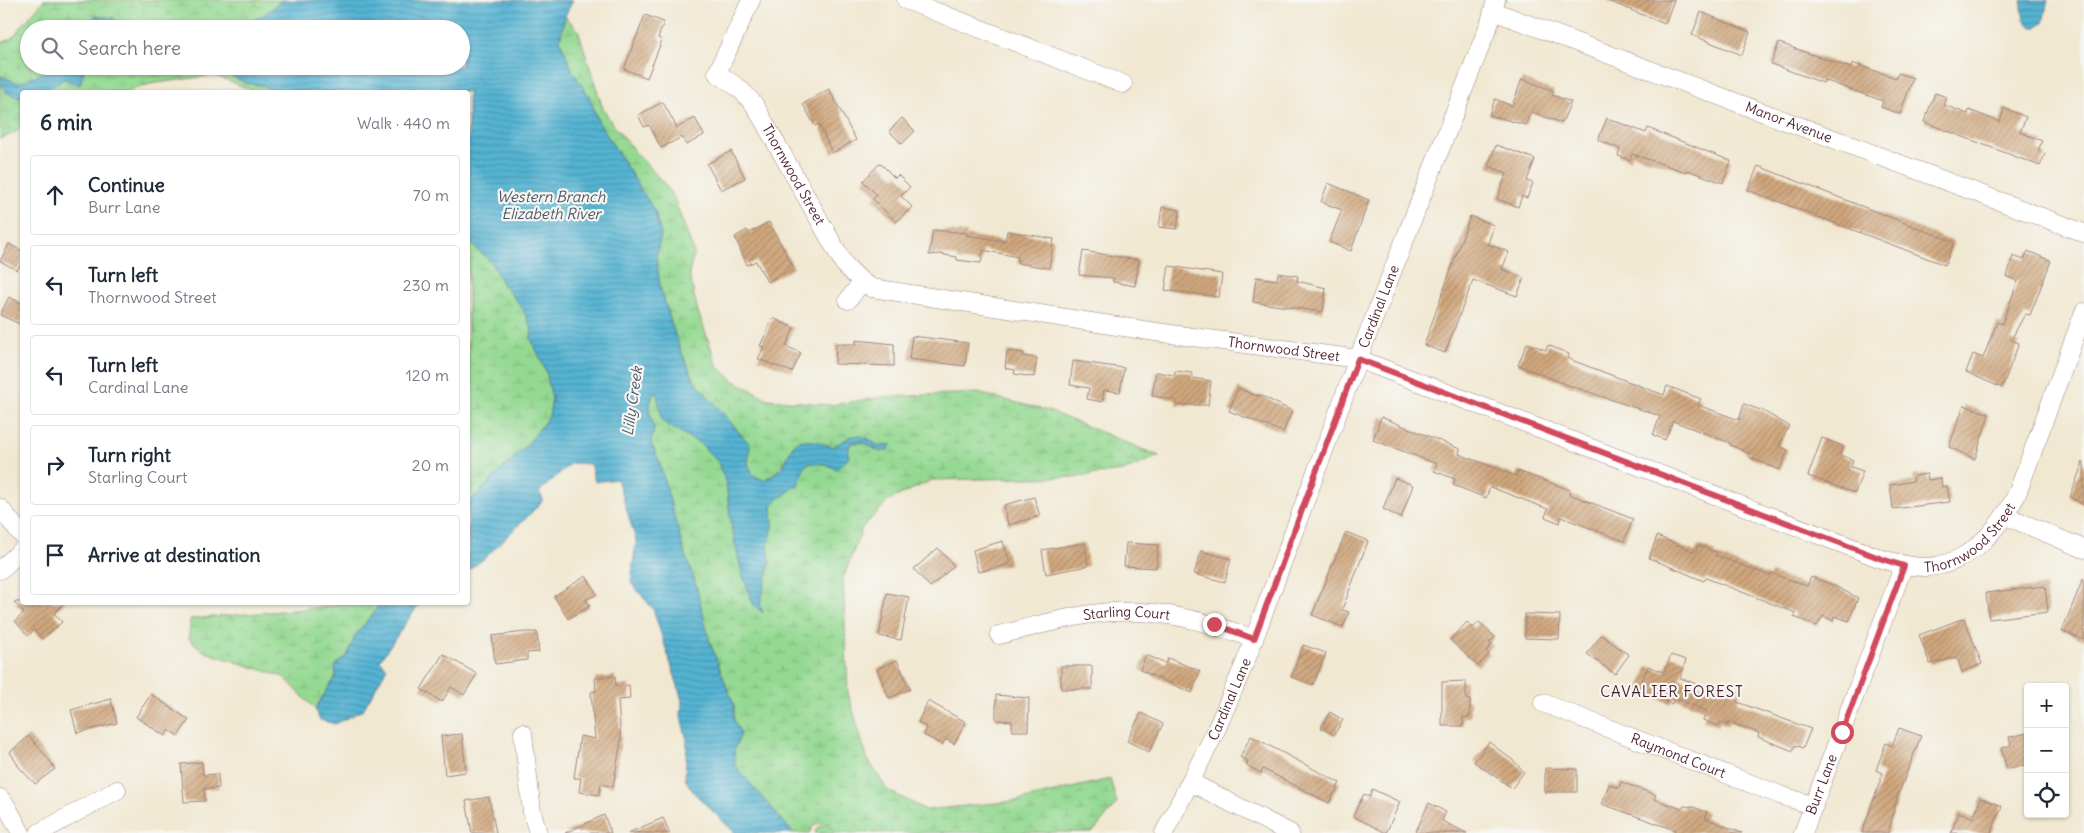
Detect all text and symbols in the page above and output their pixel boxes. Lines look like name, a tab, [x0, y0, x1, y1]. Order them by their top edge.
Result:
search box	[20, 20, 470, 75]
icon: search	[38, 34, 66, 62]
text: Search here	[78, 36, 181, 60]
street label: Manor Avenue	[1743, 98, 1835, 147]
text: 6 min	[40, 109, 92, 136]
text: Walk · 440 m	[357, 113, 450, 133]
street label: Thornwood Street	[758, 121, 829, 228]
text: Continue	[88, 173, 165, 197]
icon: ahead	[41, 181, 69, 209]
text: 70 m	[413, 185, 449, 205]
water label: Western Branch Elizabeth River	[497, 187, 606, 223]
text: Burr Lane	[88, 197, 160, 217]
street label: Cardinal Lane	[1354, 262, 1403, 351]
text: Turn left	[88, 263, 158, 287]
icon: left	[41, 271, 69, 299]
text: 230 m	[403, 275, 449, 295]
text: Thornwood Street	[88, 287, 217, 307]
street label: Thornwood Street	[1227, 333, 1341, 365]
text: Turn left	[88, 353, 158, 377]
icon: left	[41, 361, 69, 389]
water label: Lilly Creek	[618, 364, 646, 437]
text: 120 m	[406, 365, 449, 385]
text: Cardinal Lane	[88, 377, 188, 397]
text: Turn right	[88, 443, 171, 467]
icon: right	[41, 451, 69, 479]
text: 20 m	[412, 455, 449, 475]
text: Starling Court	[88, 467, 187, 487]
street label: Thornwood Street	[1923, 499, 2019, 576]
icon: arrive	[41, 541, 69, 569]
text: Arrive at destination	[88, 543, 261, 567]
street label: Starling Court	[1082, 603, 1172, 624]
route end	[1203, 613, 1226, 636]
street label: Cardinal Lane	[1204, 656, 1255, 743]
district label: CAVALIER FOREST	[1600, 682, 1744, 701]
map controls	[2024, 683, 2069, 818]
button: +	[2024, 683, 2069, 728]
route start	[1831, 721, 1854, 744]
button: −	[2024, 728, 2069, 773]
street label: Raymond Court	[1628, 729, 1728, 782]
street label: Burr Lane	[1802, 752, 1841, 817]
button: locate	[2024, 773, 2069, 818]

